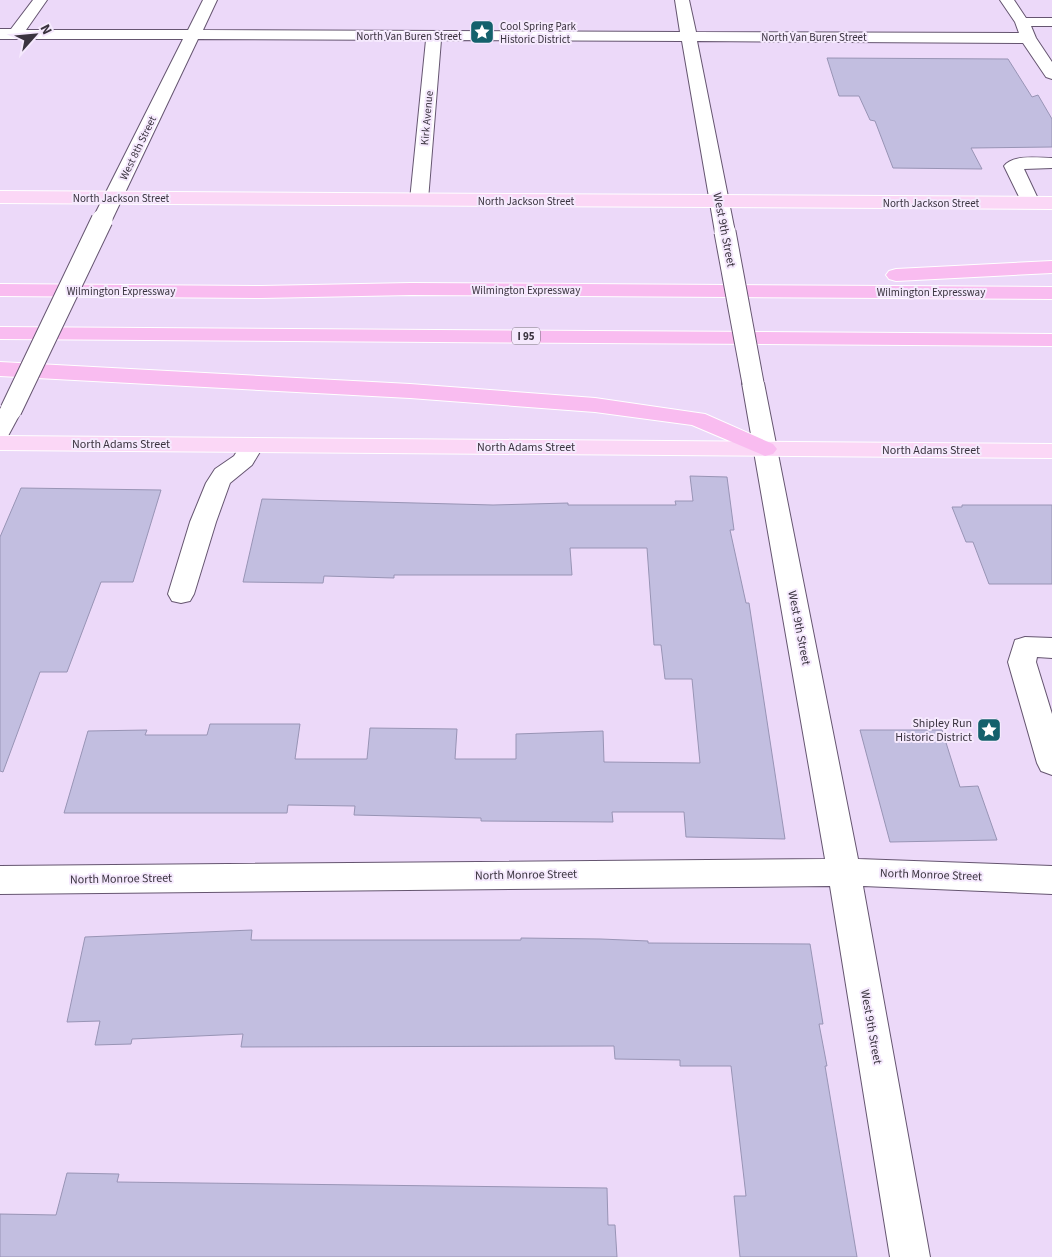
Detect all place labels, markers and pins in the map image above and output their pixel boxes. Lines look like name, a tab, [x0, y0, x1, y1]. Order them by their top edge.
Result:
place icon: Cool Spring Park Historic District	[469, 19, 495, 45]
place label: Cool Spring Park Historic District	[500, 19, 577, 47]
place label: Shipley Run Historic District	[895, 715, 972, 746]
place icon: Shipley Run Historic District	[976, 717, 1002, 743]

